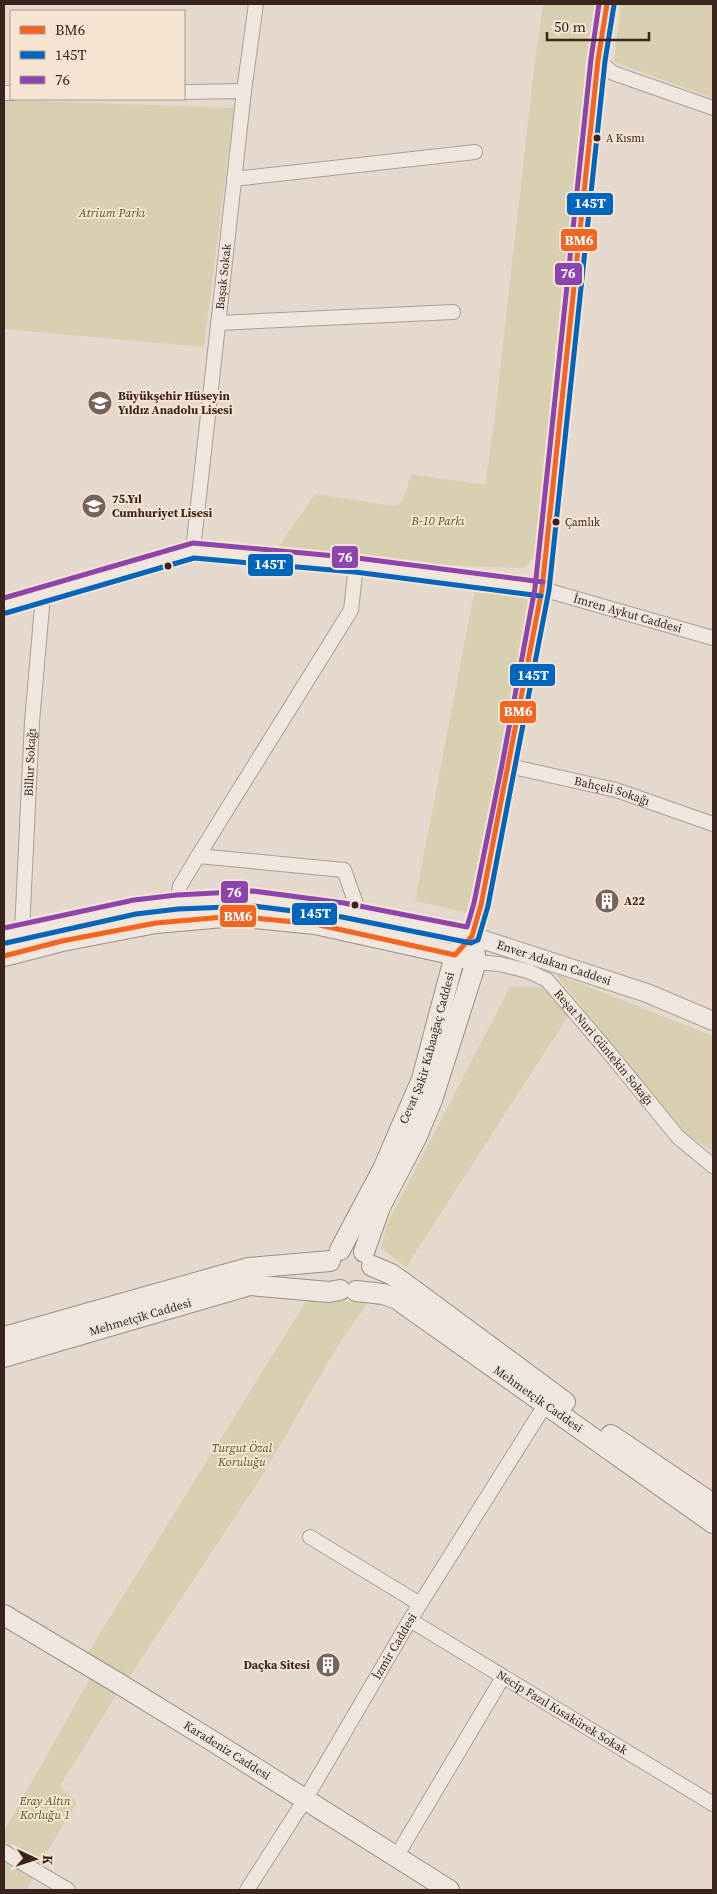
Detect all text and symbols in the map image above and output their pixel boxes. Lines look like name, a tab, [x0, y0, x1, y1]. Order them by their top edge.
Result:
legend	[10, 10, 185, 100]
scale bar	[547, 10, 650, 42]
text: 50 m	[554, 16, 586, 37]
text: BM6	[55, 19, 85, 40]
text: 145T	[55, 44, 87, 65]
text: 76	[55, 69, 70, 90]
place label: A Kısmı	[606, 131, 644, 146]
marker: A Kısmı	[592, 133, 602, 143]
line badge: 145T	[566, 192, 614, 216]
text: 145T	[574, 193, 606, 213]
park label: Atrium Parkı	[78, 205, 145, 221]
line badge: BM6	[560, 228, 598, 252]
text: BM6	[564, 230, 594, 250]
street label: Başak Sokak	[212, 242, 235, 310]
line badge: 76	[554, 262, 583, 286]
text: 76	[560, 263, 576, 283]
place label: Büyükşehir Hüseyin Yıldız Anadolu Lisesi	[118, 388, 233, 418]
school or university icon: Büyükşehir Hüseyin Yıldız Anadolu Lisesi	[87, 390, 113, 416]
place label: 75.Yıl Cumhuriyet Lisesi	[112, 491, 212, 521]
school or university icon: 75.Yıl Cumhuriyet Lisesi	[81, 493, 107, 519]
park label: B-10 Parkı	[411, 513, 465, 529]
place label: Çamlık	[565, 515, 601, 530]
marker: Çamlık	[551, 517, 561, 527]
line badge: 76	[331, 545, 359, 569]
text: 76	[337, 547, 353, 567]
line badge: 145T	[247, 553, 294, 577]
text: 145T	[254, 554, 286, 574]
unlabelled marker	[163, 561, 173, 571]
street label: İmren Aykut Caddesi	[571, 590, 684, 637]
line badge: 145T	[509, 663, 556, 687]
text: 145T	[517, 665, 549, 685]
line badge: BM6	[499, 700, 537, 724]
text: BM6	[503, 701, 533, 721]
street label: Billur Sokağı	[20, 727, 40, 797]
street label: Bahçeli Sokağı	[573, 773, 652, 809]
line badge: 76	[220, 880, 249, 904]
text: 76	[226, 882, 242, 902]
building icon: A22	[594, 888, 620, 914]
place label: A22	[624, 893, 646, 909]
unlabelled marker	[350, 900, 360, 910]
line badge: 145T	[291, 902, 338, 926]
text: 145T	[299, 903, 331, 923]
line badge: BM6	[219, 904, 257, 928]
text: BM6	[223, 906, 253, 926]
street label: Enver Adakan Caddesi	[495, 937, 614, 989]
street label: Cevat Şakir Kabaağaç Caddesi	[396, 970, 458, 1126]
street label: Reşat Nuri Güntekin Sokağı	[551, 986, 657, 1109]
street label: Mehmetçik Caddesi	[87, 1294, 194, 1340]
street label: Mehmetçik Caddesi	[490, 1362, 586, 1436]
park label: Turgut Özal Koruluğu	[212, 1440, 273, 1470]
street label: İzmir Caddesi	[369, 1610, 421, 1682]
building icon: Daçka Sitesi	[315, 1652, 341, 1678]
place label: Daçka Sitesi	[243, 1657, 310, 1673]
street label: Necip Fazıl Kısakürek Sokak	[494, 1666, 631, 1759]
street label: Karadeniz Caddesi	[181, 1717, 274, 1784]
park label: Eray Altın Korluğu 1	[19, 1793, 71, 1823]
north arrow	[10, 1834, 60, 1884]
text: K	[38, 1854, 58, 1866]

